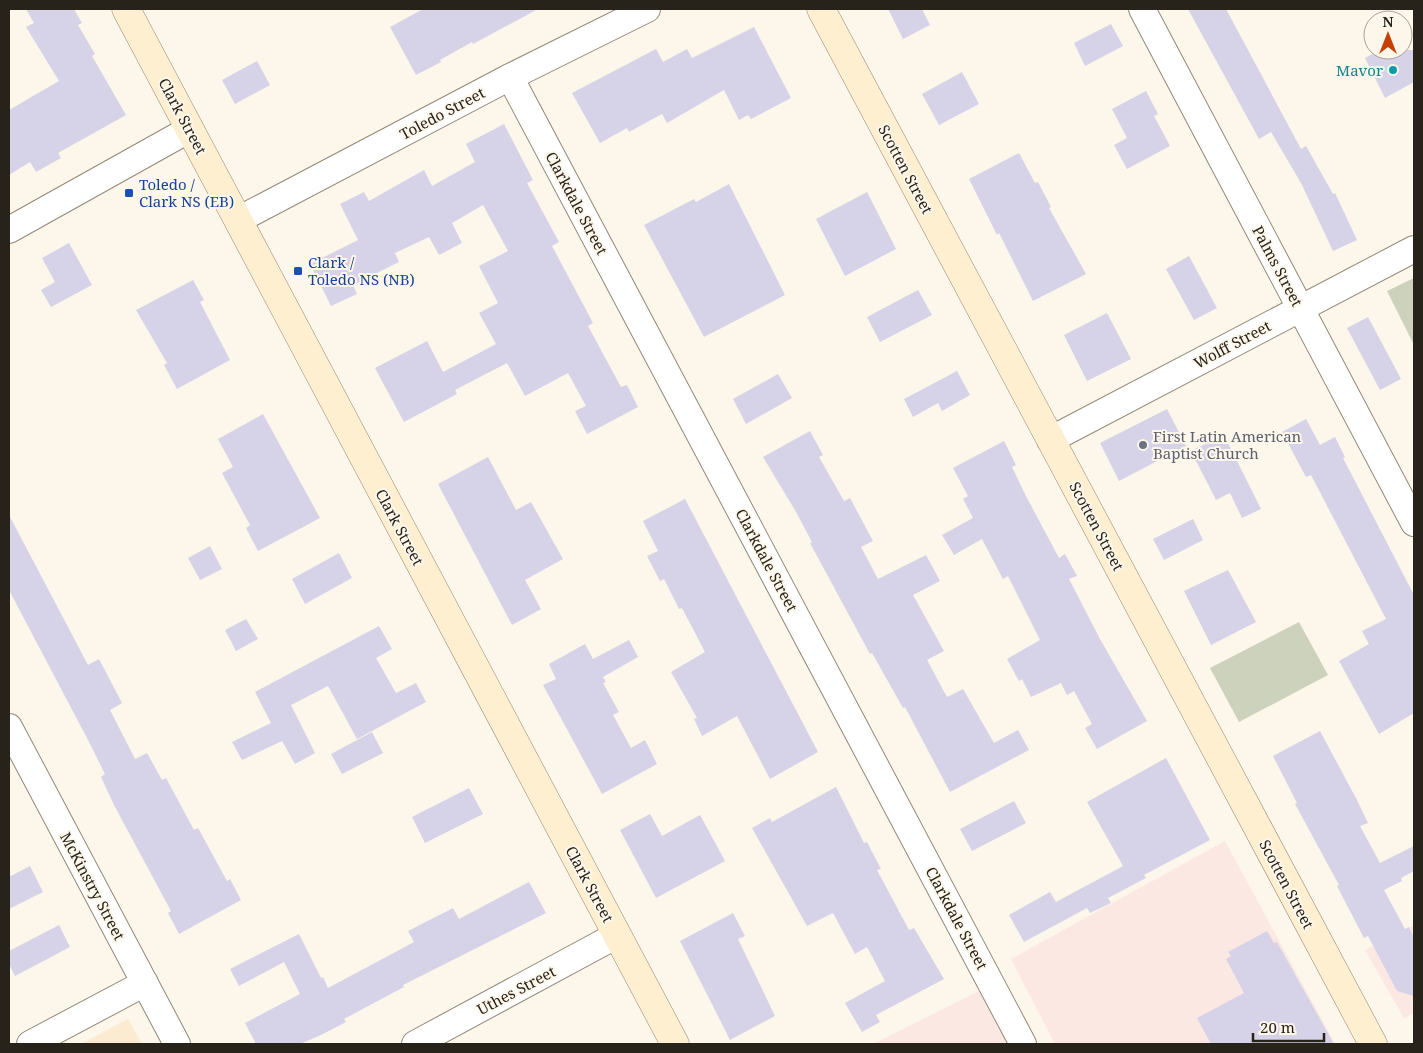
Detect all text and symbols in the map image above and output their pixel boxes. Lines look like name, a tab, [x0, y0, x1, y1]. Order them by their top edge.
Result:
north arrow	[1363, 10, 1413, 60]
text: N	[1382, 12, 1394, 31]
place label: Mavor	[1336, 60, 1383, 80]
marker: Mavor	[1387, 64, 1399, 76]
street label: Clark Street	[154, 74, 212, 158]
street label: Toledo Street	[396, 82, 488, 144]
street label: Scotten Street	[874, 121, 938, 217]
street label: Clarkdale Street	[541, 148, 613, 258]
place label: Toledo / Clark NS (EB)	[139, 174, 234, 211]
marker: Toledo / Clark NS (EB)	[123, 187, 135, 199]
street label: Palms Street	[1248, 222, 1308, 310]
place label: Clark / Toledo NS (NB)	[308, 252, 415, 289]
marker: Clark / Toledo NS (NB)	[292, 265, 304, 277]
street label: Wolff Street	[1190, 315, 1274, 373]
place label: First Latin American Baptist Church	[1153, 426, 1302, 463]
marker: First Latin American Baptist Church	[1137, 439, 1149, 451]
street label: Scotten Street	[1065, 478, 1129, 574]
street label: Clark Street	[371, 485, 429, 569]
street label: Clarkdale Street	[731, 505, 803, 615]
street label: McKinstry Street	[56, 828, 130, 944]
street label: Scotten Street	[1255, 836, 1319, 932]
street label: Clark Street	[561, 842, 619, 926]
street label: Clarkdale Street	[921, 863, 993, 973]
street label: Uthes Street	[473, 961, 559, 1019]
scale bar	[1253, 1010, 1324, 1042]
text: 20 m	[1260, 1017, 1295, 1037]

